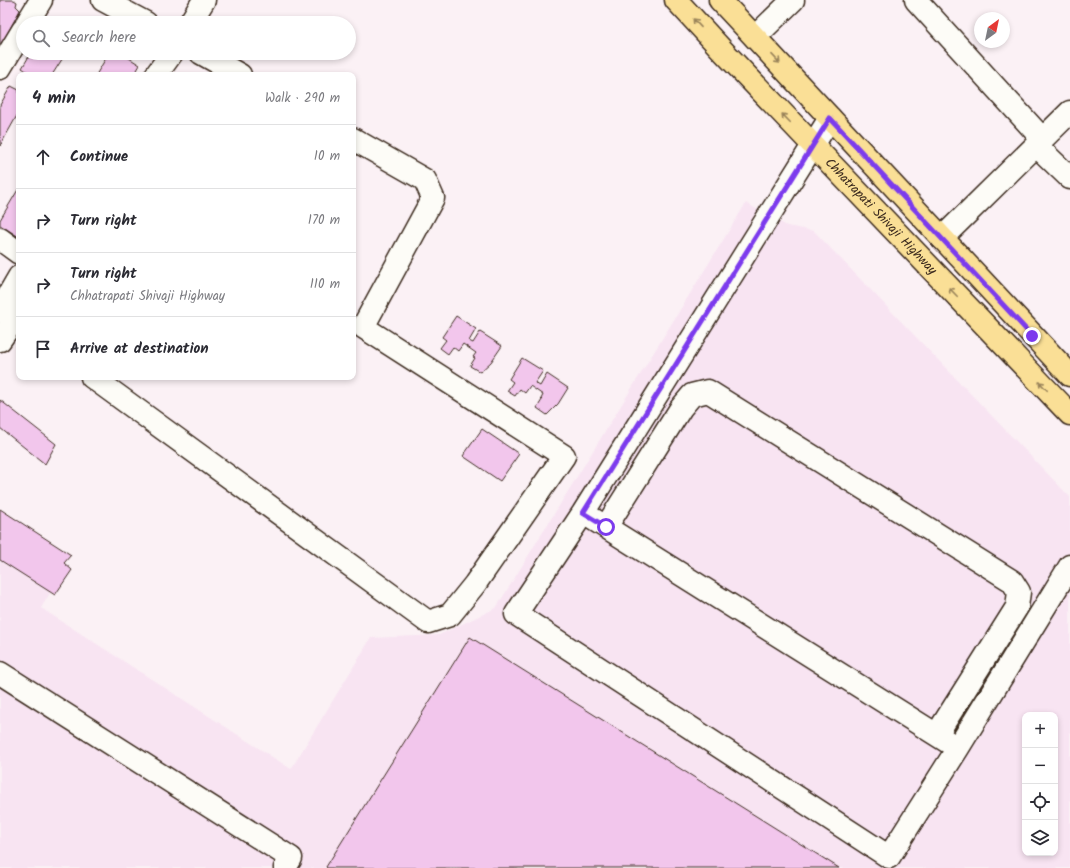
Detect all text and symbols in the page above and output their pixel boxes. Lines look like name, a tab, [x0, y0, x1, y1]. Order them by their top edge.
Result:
north arrow	[974, 12, 1010, 48]
search box	[16, 16, 356, 60]
one-way arrow	[692, 18, 701, 28]
text: Search here	[62, 26, 136, 50]
icon: search	[30, 27, 52, 49]
one-way arrow	[771, 54, 780, 64]
text: 4 min	[32, 85, 76, 112]
text: Walk · 290 m	[265, 88, 340, 109]
one-way arrow	[782, 113, 791, 123]
text: Continue	[70, 145, 128, 169]
icon: ahead	[32, 146, 54, 168]
text: 10 m	[314, 146, 340, 167]
street label: Chhatrapati Shivaji Highway	[820, 153, 943, 280]
text: Turn right	[70, 209, 137, 233]
icon: right	[32, 210, 54, 232]
text: 170 m	[308, 210, 340, 231]
text: Turn right	[70, 262, 137, 286]
icon: right	[32, 274, 54, 296]
text: 110 m	[310, 274, 340, 295]
text: Chhatrapati Shivaji Highway	[70, 286, 225, 307]
one-way arrow	[948, 287, 958, 297]
route end	[1023, 327, 1041, 345]
text: Arrive at destination	[70, 337, 209, 361]
icon: arrive	[32, 338, 54, 360]
one-way arrow	[1038, 381, 1048, 391]
route start	[597, 518, 615, 536]
map controls	[1022, 712, 1058, 856]
button: +	[1022, 712, 1058, 748]
button: −	[1022, 748, 1058, 784]
button: locate	[1022, 784, 1058, 820]
button: layers	[1022, 820, 1058, 856]

